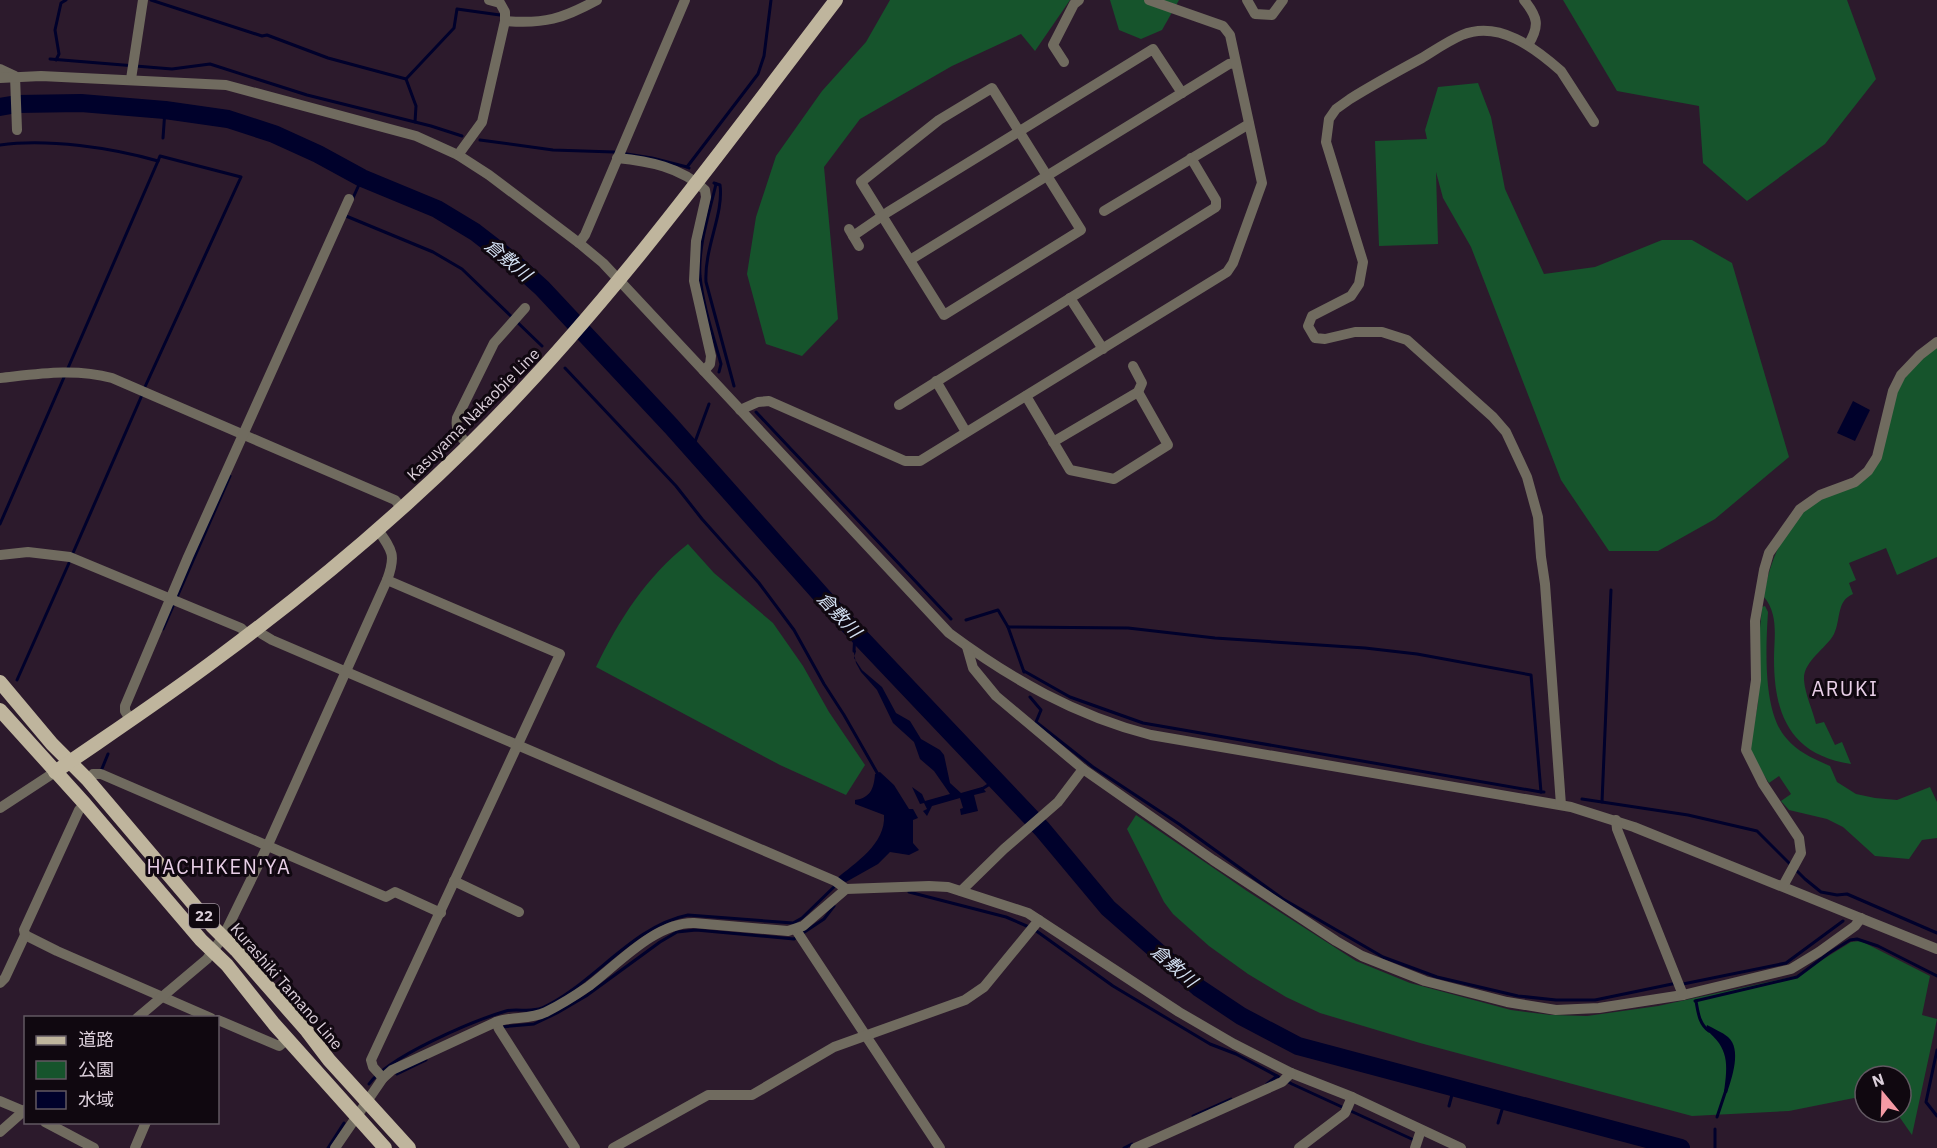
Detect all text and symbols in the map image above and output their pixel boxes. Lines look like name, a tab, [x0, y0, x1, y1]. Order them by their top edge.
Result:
water label: 倉敷川	[480, 233, 538, 287]
street label: Kasuyama Nakaobie Line	[403, 343, 544, 484]
water label: 倉敷川	[813, 587, 868, 644]
district label: ARUKI	[1811, 675, 1879, 702]
district label: HACHIKEN'YA	[147, 853, 291, 880]
road number: 22	[189, 904, 219, 928]
street label: Kurashiki Tamano Line	[227, 919, 348, 1054]
water label: 倉敷川	[1146, 939, 1204, 993]
legend	[24, 1016, 219, 1124]
text: 道路	[78, 1028, 114, 1051]
text: 公園	[78, 1058, 114, 1081]
north arrow	[1853, 1064, 1913, 1124]
text: N	[1869, 1068, 1887, 1091]
text: 水域	[78, 1088, 114, 1111]

